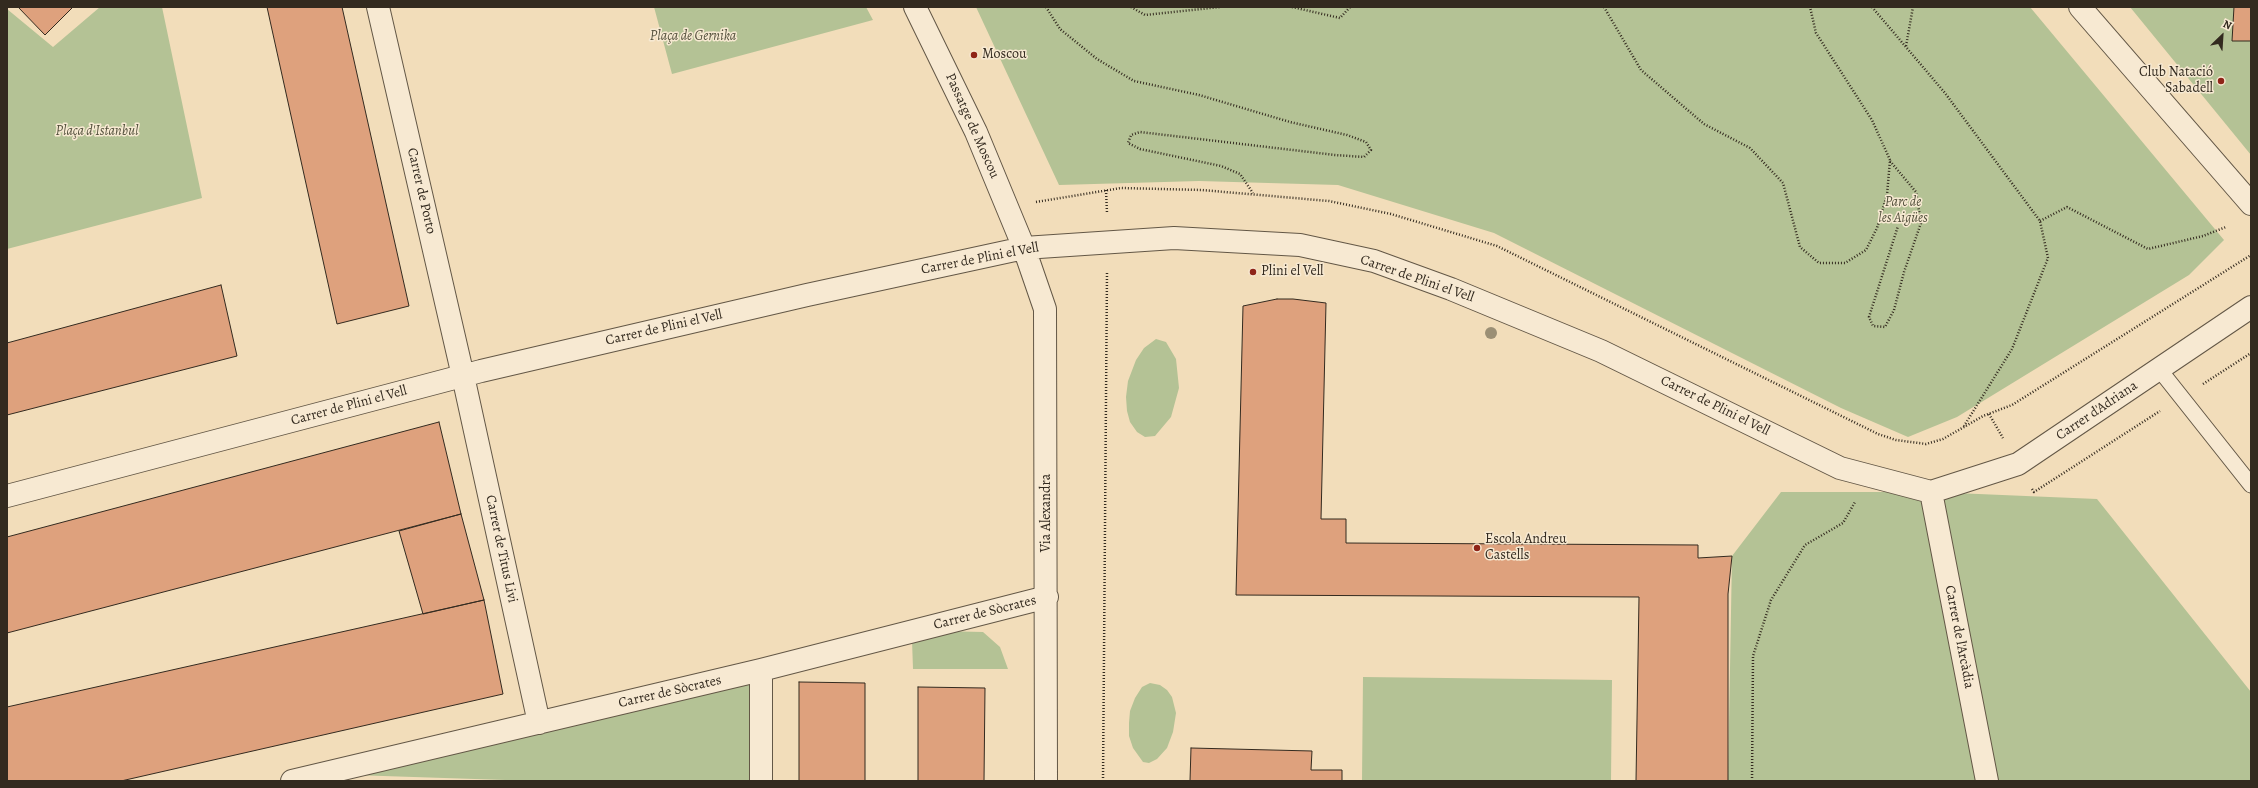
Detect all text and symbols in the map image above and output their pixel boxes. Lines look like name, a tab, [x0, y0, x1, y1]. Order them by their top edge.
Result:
north arrow	[2202, 16, 2242, 56]
text: N	[2220, 16, 2234, 33]
park label: Plaça de Gernika	[650, 29, 736, 45]
place label: Moscou	[982, 47, 1026, 63]
marker: Moscou	[969, 50, 979, 60]
place label: Club Natació Sabadell	[2139, 65, 2213, 98]
street label: Passatge de Moscou	[941, 71, 1003, 181]
marker: Club Natació Sabadell	[2216, 76, 2226, 86]
park label: Plaça d'Istanbul	[56, 124, 138, 140]
street label: Carrer de Porto	[403, 146, 439, 236]
park label: Parc de les Aigües	[1878, 195, 1928, 228]
street label: Carrer de Plini el Vell	[920, 239, 1040, 279]
street label: Carrer de Plini el Vell	[1358, 252, 1476, 306]
place label: Plini el Vell	[1261, 264, 1324, 280]
marker: Plini el Vell	[1248, 267, 1258, 277]
street label: Carrer de Plini el Vell	[604, 306, 724, 350]
street label: Carrer de Plini el Vell	[1658, 372, 1772, 440]
street label: Carrer d'Adriana	[2053, 378, 2141, 444]
street label: Carrer de Plini el Vell	[289, 382, 409, 430]
street label: Via Alexandra	[1039, 474, 1055, 552]
street label: Carrer de Titus Livi	[481, 494, 521, 604]
place label: Escola Andreu Castells	[1485, 532, 1566, 564]
marker: Escola Andreu Castells	[1472, 543, 1482, 553]
street label: Carrer de l'Arcàdia	[1941, 584, 1977, 690]
street label: Carrer de Sòcrates	[932, 592, 1038, 634]
street label: Carrer de Sòcrates	[617, 672, 723, 712]

